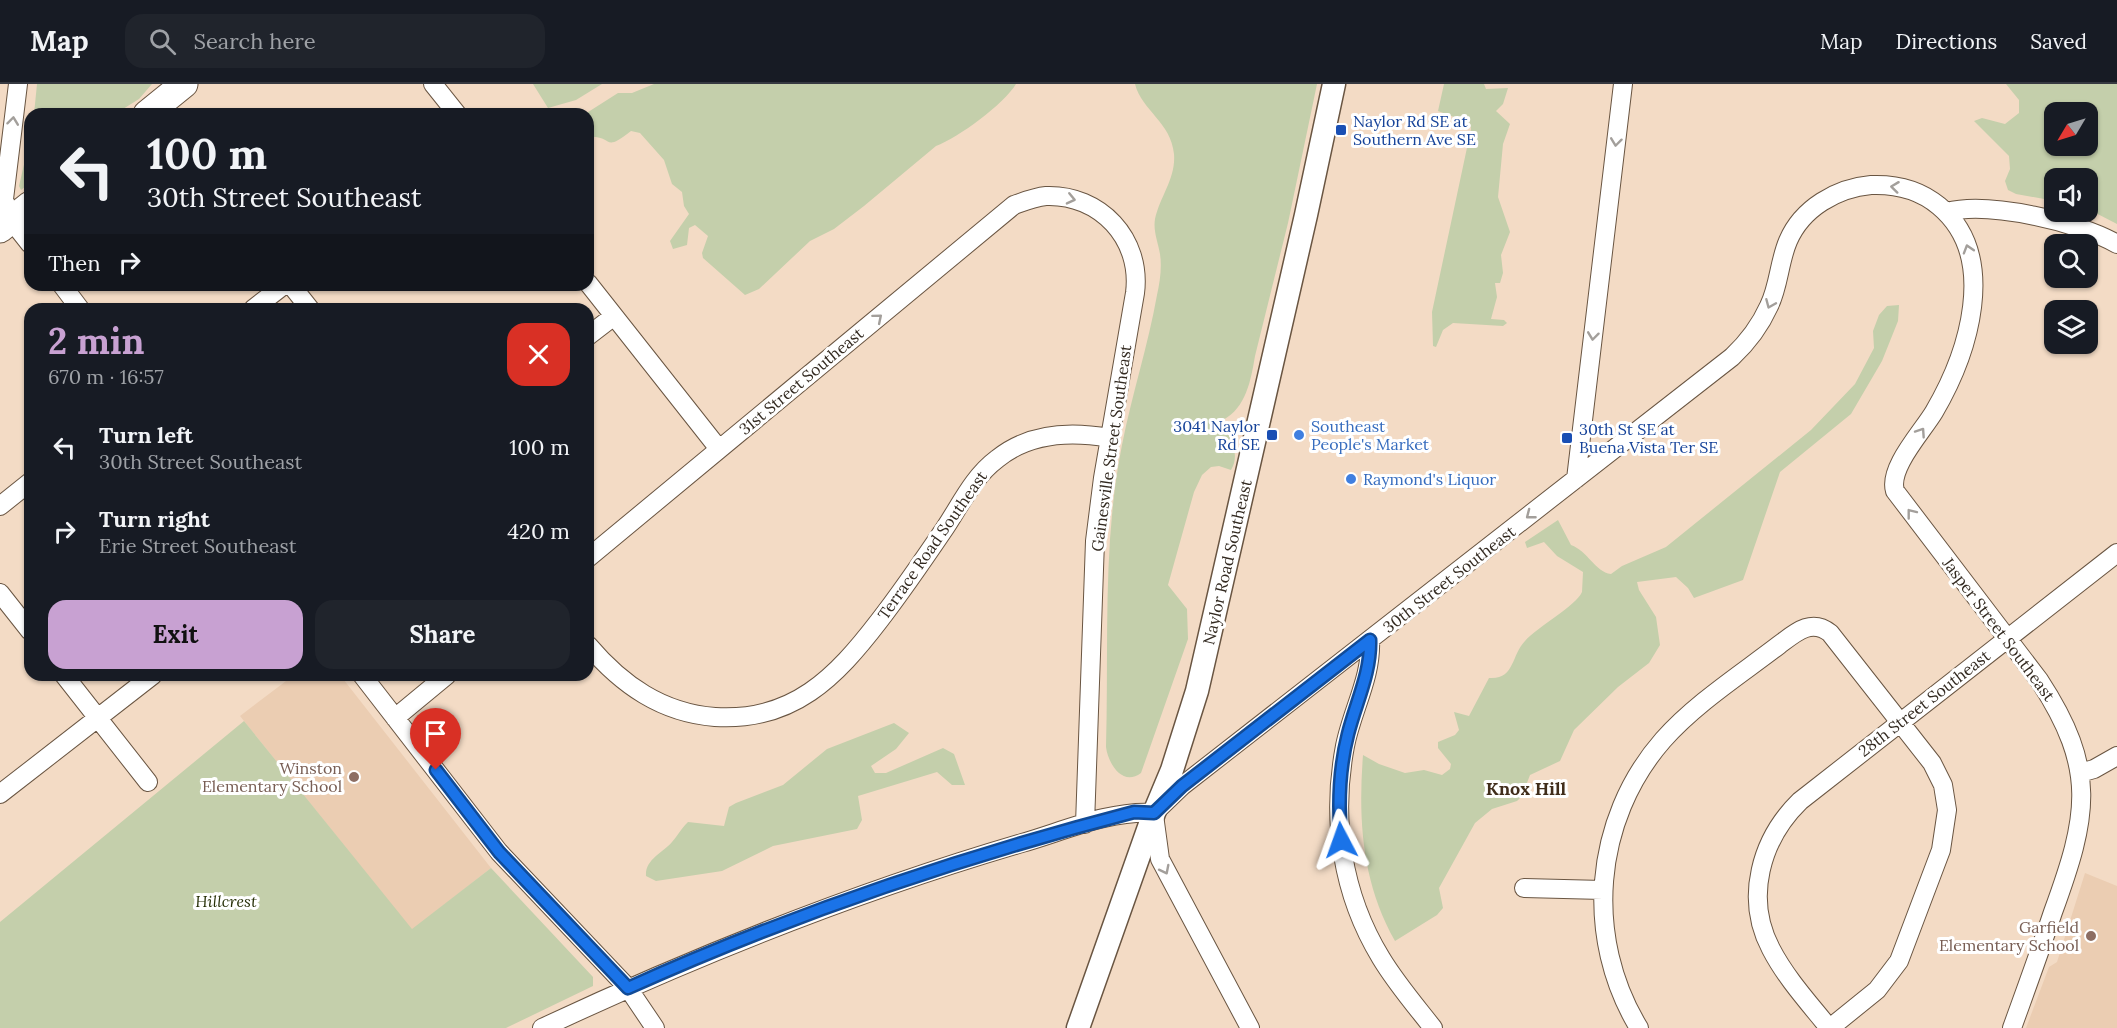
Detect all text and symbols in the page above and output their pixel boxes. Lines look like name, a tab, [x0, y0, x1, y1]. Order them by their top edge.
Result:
search box	[125, 14, 545, 68]
text: Map	[30, 23, 89, 59]
icon: search	[146, 25, 179, 58]
text: Search here	[194, 27, 316, 55]
text: Map	[1820, 28, 1863, 55]
text: Directions	[1896, 28, 1997, 55]
text: Saved	[2030, 28, 2087, 55]
north arrow	[2044, 102, 2098, 156]
map controls	[2044, 102, 2098, 354]
place label: Naylor Rd SE at Southern Ave SE	[1353, 111, 1476, 149]
one-way arrow	[7, 117, 19, 126]
marker: Naylor Rd SE at Southern Ave SE	[1334, 123, 1348, 137]
text: 100 m	[147, 127, 267, 181]
icon: left	[48, 132, 126, 210]
one-way arrow	[1611, 138, 1623, 147]
button: sound	[2044, 168, 2098, 222]
text: 30th Street Southeast	[147, 180, 421, 214]
one-way arrow	[1891, 181, 1900, 194]
one-way arrow	[1066, 192, 1076, 205]
button: search	[2044, 234, 2098, 288]
one-way arrow	[1963, 244, 1975, 255]
icon: right	[113, 246, 146, 279]
text: Then	[48, 249, 101, 277]
one-way arrow	[1765, 298, 1777, 309]
button: layers	[2044, 300, 2098, 354]
one-way arrow	[871, 314, 882, 325]
text: 2 min	[48, 318, 145, 364]
button: close	[507, 323, 570, 386]
street label: 31st Street Southeast	[735, 323, 868, 439]
one-way arrow	[1588, 331, 1600, 340]
street label: Gainesville Street Southeast	[1087, 342, 1136, 553]
text: 670 m · 16:57	[48, 364, 164, 389]
place label: 3041 Naylor Rd SE	[1173, 416, 1260, 454]
place label: Southeast People's Market	[1311, 416, 1430, 454]
place label: 30th St SE at Buena Vista Ter SE	[1579, 419, 1718, 457]
text: Turn left	[99, 421, 193, 449]
marker: 3041 Naylor Rd SE	[1265, 428, 1279, 442]
marker: Southeast People's Market	[1292, 428, 1306, 442]
one-way arrow	[1914, 428, 1925, 439]
icon: left	[48, 431, 81, 464]
marker: 30th St SE at Buena Vista Ter SE	[1560, 431, 1574, 445]
text: 100 m	[509, 433, 570, 461]
text: 30th Street Southeast	[99, 449, 302, 474]
street label: Terrace Road Southeast	[873, 466, 991, 623]
place label: Raymond's Liquor	[1363, 469, 1496, 489]
marker: Raymond's Liquor	[1344, 472, 1358, 486]
street label: Naylor Road Southeast	[1198, 477, 1256, 647]
text: Turn right	[99, 505, 210, 533]
one-way arrow	[1526, 508, 1537, 519]
one-way arrow	[1908, 509, 1919, 520]
icon: right	[48, 515, 81, 548]
text: 420 m	[507, 517, 570, 545]
street label: 30th Street Southeast	[1379, 521, 1520, 637]
text: Erie Street Southeast	[99, 533, 297, 558]
street label: Jasper Street Southeast	[1938, 552, 2060, 705]
button: Exit	[48, 600, 303, 669]
button: Share	[315, 600, 570, 669]
street label: 28th Street Southeast	[1854, 645, 1994, 761]
pin	[410, 708, 461, 770]
icon: arrive	[419, 717, 452, 750]
place label: Winston Elementary School	[202, 758, 342, 796]
marker: Winston Elementary School	[347, 770, 361, 784]
district label: Knox Hill	[1486, 777, 1567, 800]
position arrow	[1309, 808, 1373, 872]
one-way arrow	[1158, 863, 1169, 874]
park label: Hillcrest	[195, 891, 257, 911]
place label: Garfield Elementary School	[1939, 917, 2079, 955]
marker: Garfield Elementary School	[2084, 929, 2098, 943]

